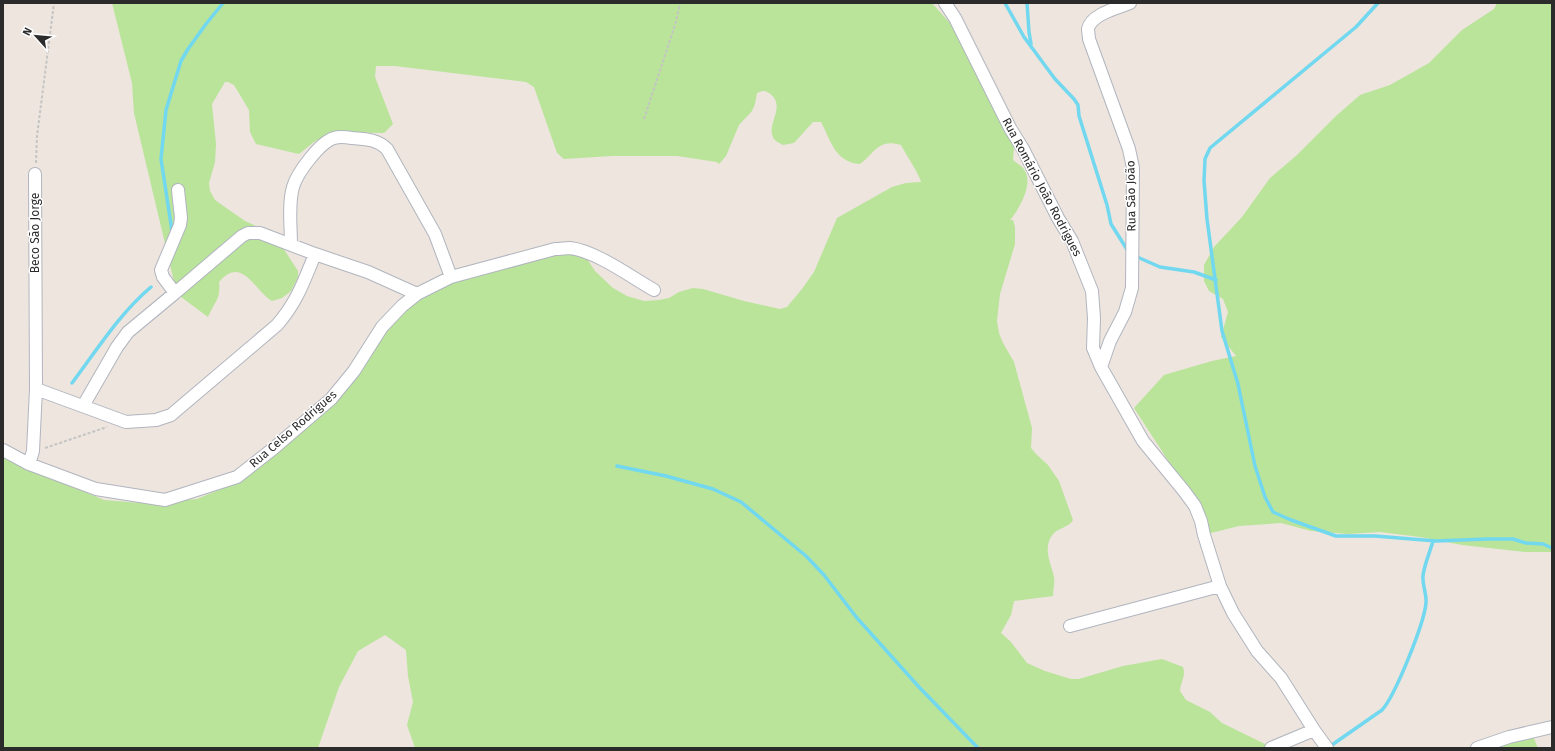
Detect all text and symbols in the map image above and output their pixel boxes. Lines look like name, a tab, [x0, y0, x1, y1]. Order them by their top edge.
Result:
north arrow	[16, 16, 56, 56]
text: N	[20, 25, 35, 38]
street label: Rua Romário João Rodrigues	[999, 115, 1085, 259]
street label: Rua São João	[1123, 160, 1139, 232]
street label: Beco São Jorge	[28, 193, 42, 273]
street label: Rua Celso Rodrigues	[247, 387, 340, 471]

